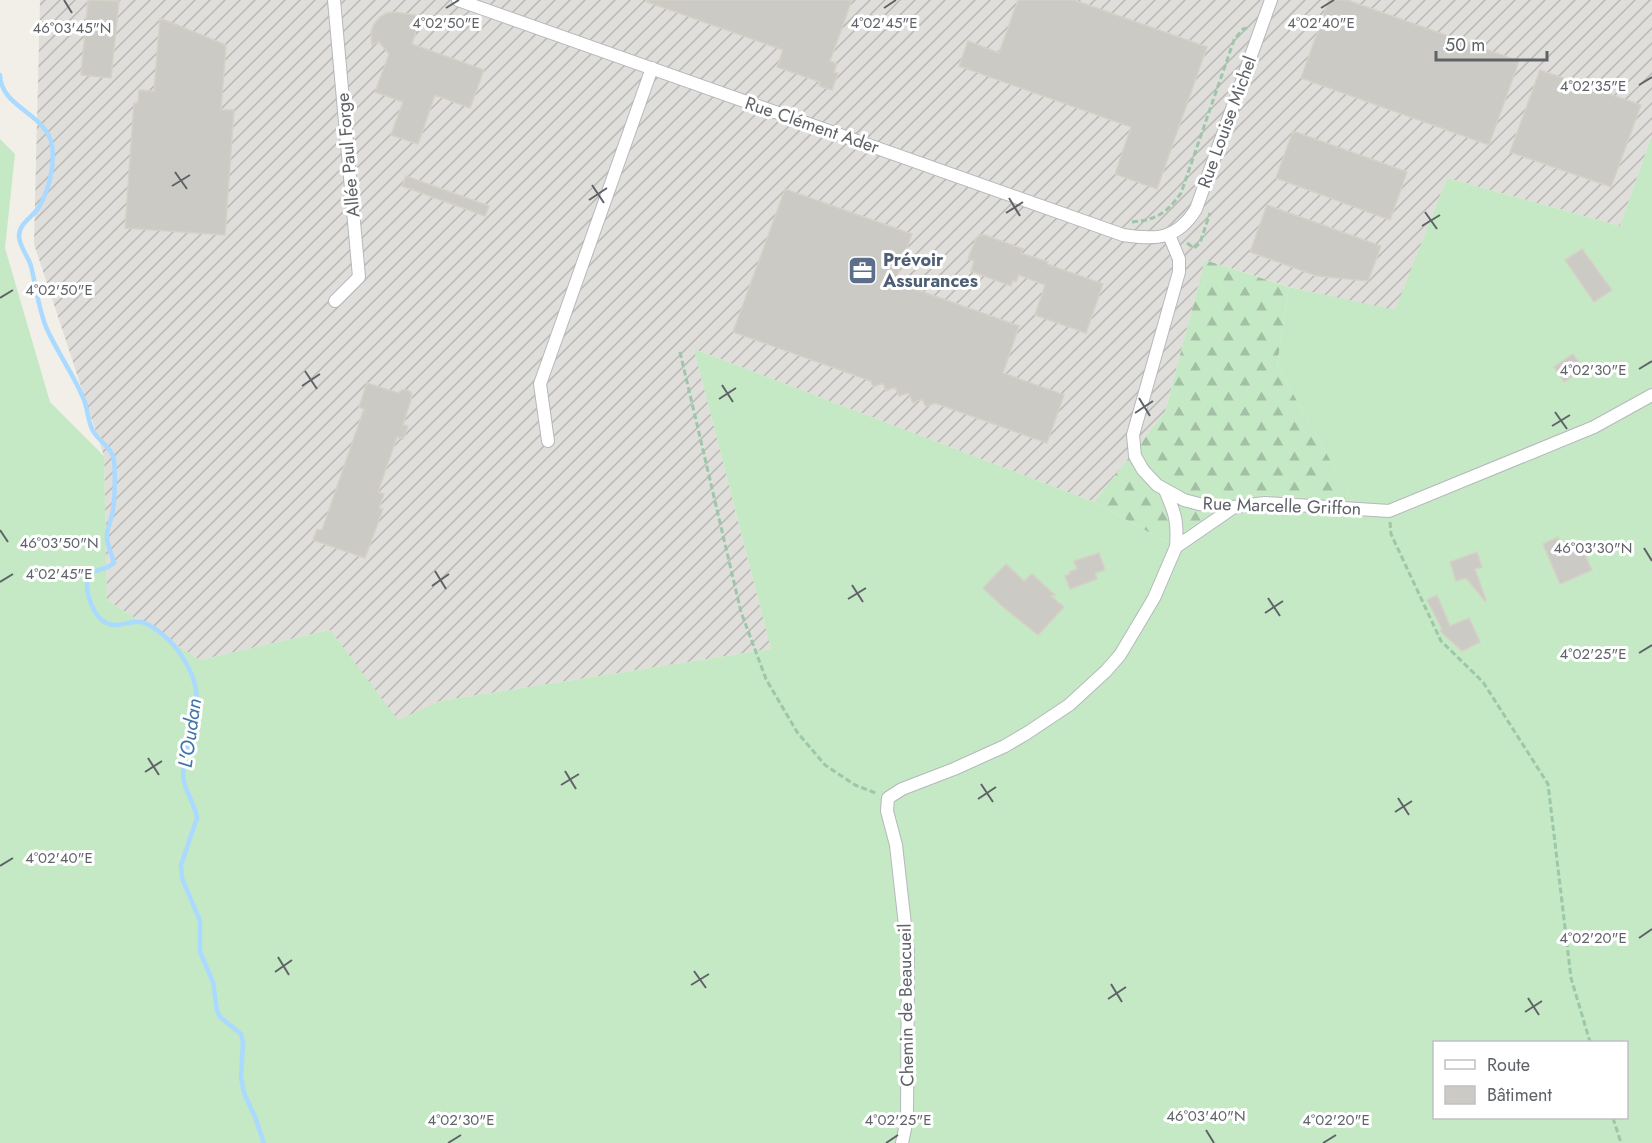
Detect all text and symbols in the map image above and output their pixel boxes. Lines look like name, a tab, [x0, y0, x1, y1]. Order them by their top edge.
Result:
text: 4°02'50"E	[412, 12, 480, 34]
text: 4°02'45"E	[850, 12, 918, 34]
text: 4°02'40"E	[1287, 12, 1355, 34]
text: 46°03'45"N	[33, 17, 111, 39]
scale bar	[1436, 24, 1547, 62]
text: 50 m	[1445, 32, 1485, 58]
street label: Rue Louise Michel	[1191, 52, 1263, 192]
text: 4°02'35"E	[1560, 75, 1626, 97]
street label: Rue Clément Ader	[742, 90, 883, 160]
street label: Allée Paul Forge	[330, 92, 366, 218]
place label: Prévoir Assurances	[882, 247, 978, 294]
office icon: Prévoir Assurances	[846, 254, 878, 286]
text: 4°02'50"E	[25, 279, 93, 301]
text: 4°02'30"E	[1559, 359, 1627, 381]
street label: Rue Marcelle Griffon	[1202, 490, 1362, 522]
text: 46°03'50"N	[19, 532, 99, 554]
text: 46°03'30"N	[1554, 537, 1632, 559]
text: 4°02'45"E	[25, 563, 93, 585]
text: 4°02'25"E	[1560, 643, 1626, 665]
water label: L'Oudan	[171, 696, 209, 770]
text: 4°02'40"E	[25, 847, 93, 869]
street label: Chemin de Beaucueil	[892, 923, 920, 1087]
text: 4°02'20"E	[1559, 927, 1627, 949]
legend	[1433, 1041, 1628, 1119]
text: Route	[1487, 1052, 1530, 1078]
text: Bâtiment	[1487, 1082, 1553, 1108]
text: 46°03'40"N	[1166, 1105, 1246, 1127]
text: 4°02'30"E	[427, 1109, 495, 1131]
text: 4°02'25"E	[865, 1109, 931, 1131]
text: 4°02'20"E	[1302, 1109, 1370, 1131]

